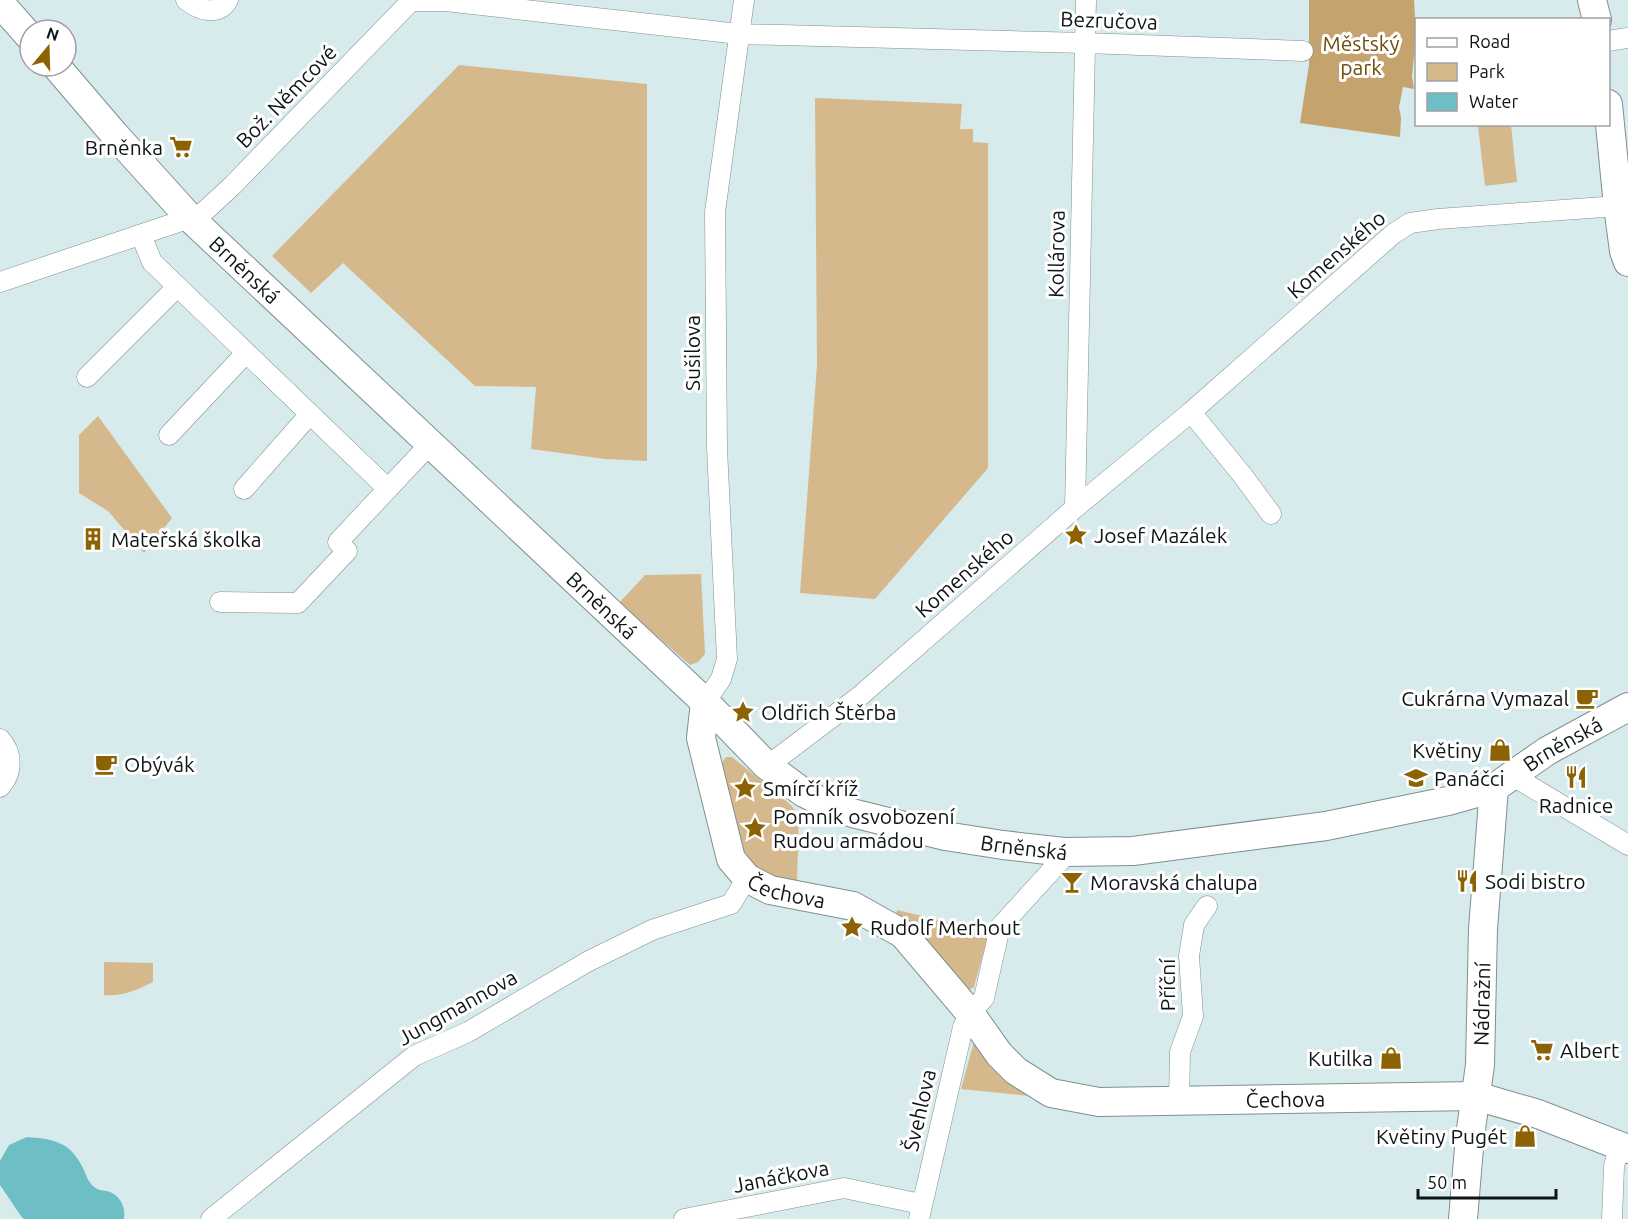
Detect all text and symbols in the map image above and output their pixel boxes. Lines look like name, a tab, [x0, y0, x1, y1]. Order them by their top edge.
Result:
street label: Bezručova	[1060, 6, 1158, 34]
north arrow	[18, 18, 78, 78]
legend	[1415, 18, 1610, 126]
text: N	[44, 23, 61, 44]
park label: Městský park	[1322, 31, 1400, 79]
text: Road	[1469, 31, 1511, 51]
street label: Bož. Němcové	[231, 40, 341, 152]
text: Park	[1469, 61, 1505, 81]
text: Water	[1469, 91, 1519, 111]
supermarket icon: Brněnka	[168, 134, 194, 160]
place label: Brněnka	[85, 135, 163, 159]
street label: Komenského	[1282, 205, 1390, 303]
street label: Kollárova	[1043, 210, 1069, 298]
street label: Brněnská	[205, 231, 285, 308]
street label: Sušilova	[680, 315, 704, 391]
place icon: Josef Mazálek	[1063, 522, 1089, 548]
place label: Josef Mazálek	[1094, 523, 1228, 547]
street label: Komenského	[910, 524, 1018, 622]
building icon: Mateřská školka	[80, 526, 106, 552]
place label: Mateřská školka	[111, 527, 262, 551]
street label: Brněnská	[562, 566, 642, 644]
cafe icon: Cukrárna Vymazal	[1574, 685, 1600, 711]
place label: Cukrárna Vymazal	[1401, 686, 1569, 710]
place icon: Oldřich Štěrba	[730, 699, 756, 725]
place label: Oldřich Štěrba	[761, 700, 897, 724]
street label: Brněnská	[1518, 711, 1606, 776]
shop icon: Květiny	[1487, 737, 1513, 763]
place label: Květiny	[1412, 738, 1482, 762]
cafe icon: Obývák	[93, 751, 119, 777]
place label: Obývák	[124, 752, 195, 776]
restaurant icon: Radnice	[1563, 764, 1589, 790]
school or university icon: Panáčci	[1403, 765, 1429, 791]
place label: Panáčci	[1434, 766, 1505, 790]
place icon: Smírčí kříž	[732, 775, 758, 801]
place label: Smírčí kříž	[763, 776, 858, 800]
place label: Radnice	[1539, 793, 1613, 817]
place label: Pomník osvobození Rudou armádou	[773, 804, 956, 852]
place icon: Pomník osvobození Rudou armádou	[742, 815, 768, 841]
street label: Brněnská	[979, 830, 1069, 864]
restaurant icon: Sodi bistro	[1454, 868, 1480, 894]
street label: Čechova	[744, 869, 827, 912]
bar icon: Moravská chalupa	[1059, 869, 1085, 895]
place label: Sodi bistro	[1485, 869, 1585, 893]
place label: Moravská chalupa	[1090, 870, 1258, 894]
place icon: Rudolf Merhout	[839, 914, 865, 940]
place label: Rudolf Merhout	[870, 915, 1020, 939]
street label: Příční	[1155, 958, 1179, 1011]
street label: Nádražní	[1468, 961, 1494, 1046]
street label: Jungmannova	[393, 964, 521, 1050]
supermarket icon: Albert	[1529, 1037, 1555, 1063]
place label: Albert	[1560, 1038, 1619, 1062]
shop icon: Kutilka	[1378, 1045, 1404, 1071]
place label: Kutilka	[1308, 1046, 1373, 1070]
street label: Švehlova	[898, 1067, 940, 1153]
street label: Čechova	[1246, 1086, 1325, 1112]
shop icon: Květiny Pugét	[1512, 1123, 1538, 1149]
place label: Květiny Pugét	[1376, 1124, 1507, 1148]
street label: Janáčkova	[731, 1155, 831, 1197]
scale bar	[1418, 1162, 1556, 1200]
text: 50 m	[1427, 1172, 1467, 1192]

